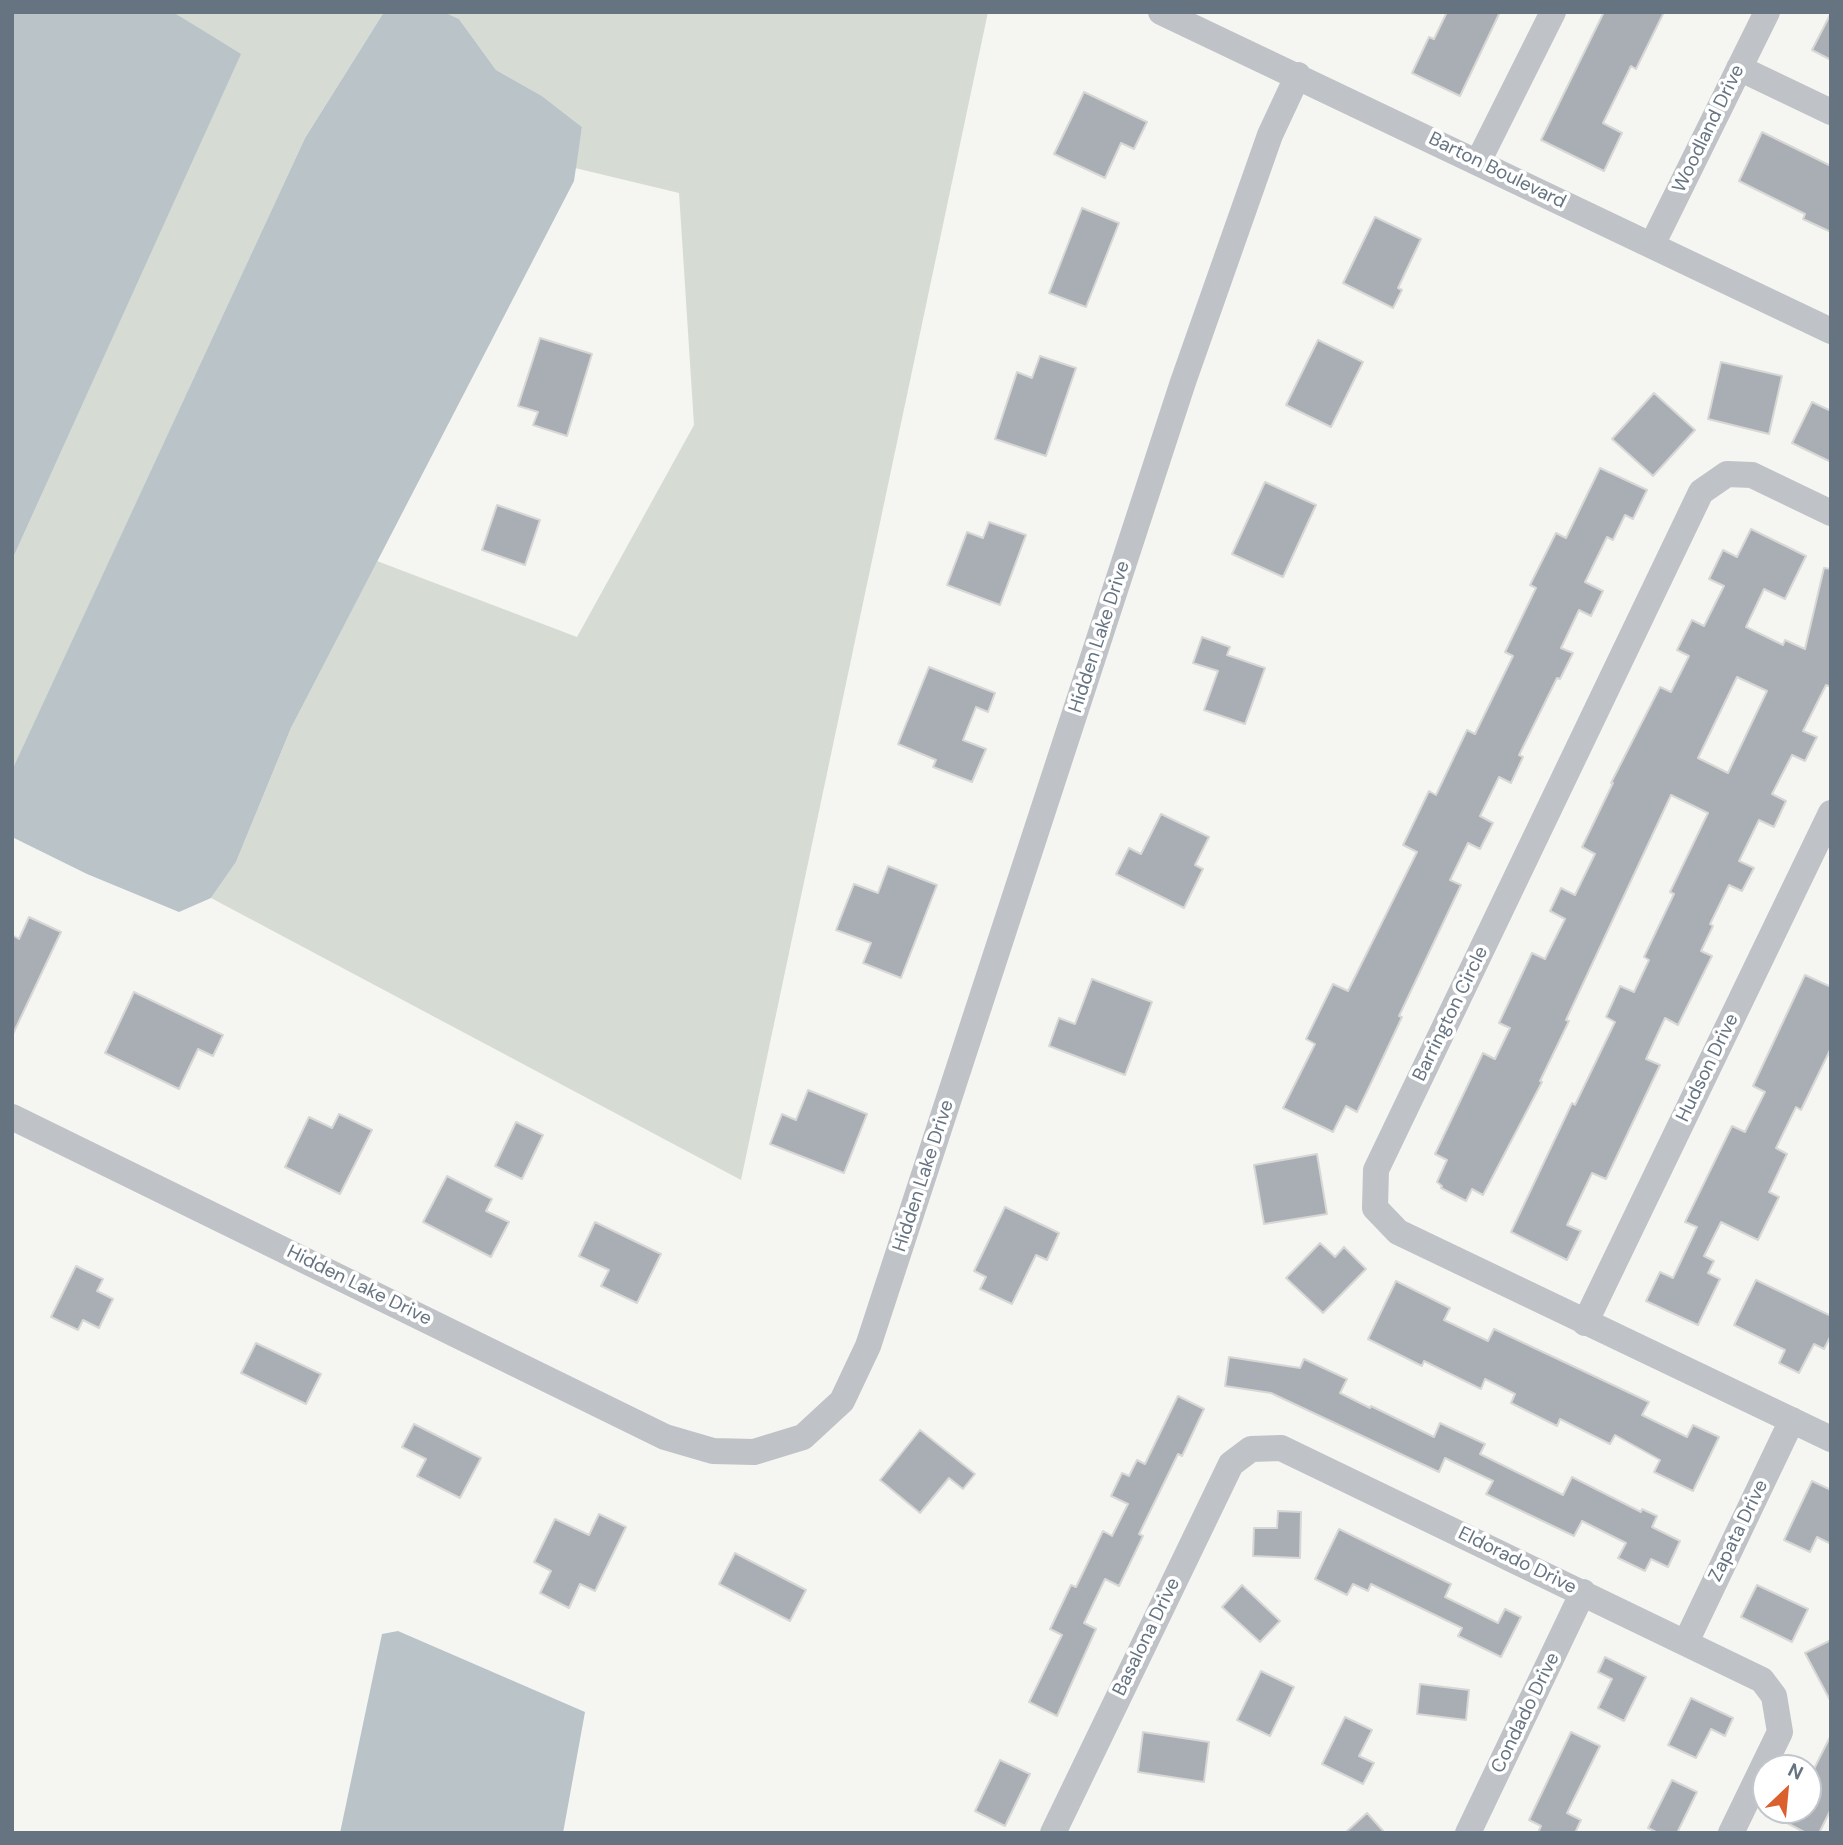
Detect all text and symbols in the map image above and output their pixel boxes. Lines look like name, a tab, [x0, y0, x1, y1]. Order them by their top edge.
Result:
street label: Woodland Drive	[1668, 61, 1750, 197]
street label: Barton Boulevard	[1425, 128, 1569, 214]
street label: Hidden Lake Drive	[1065, 558, 1135, 716]
street label: Barrington Circle	[1409, 943, 1493, 1085]
street label: Hudson Drive	[1672, 1010, 1744, 1126]
street label: Hidden Lake Drive	[889, 1097, 959, 1255]
street label: Hidden Lake Drive	[283, 1241, 435, 1331]
street label: Zapata Drive	[1705, 1476, 1773, 1586]
street label: Eldorado Drive	[1454, 1523, 1580, 1599]
street label: Basalona Drive	[1109, 1574, 1185, 1700]
street label: Condado Drive	[1487, 1649, 1565, 1777]
north arrow	[1752, 1754, 1822, 1824]
text: N	[1784, 1757, 1807, 1786]

